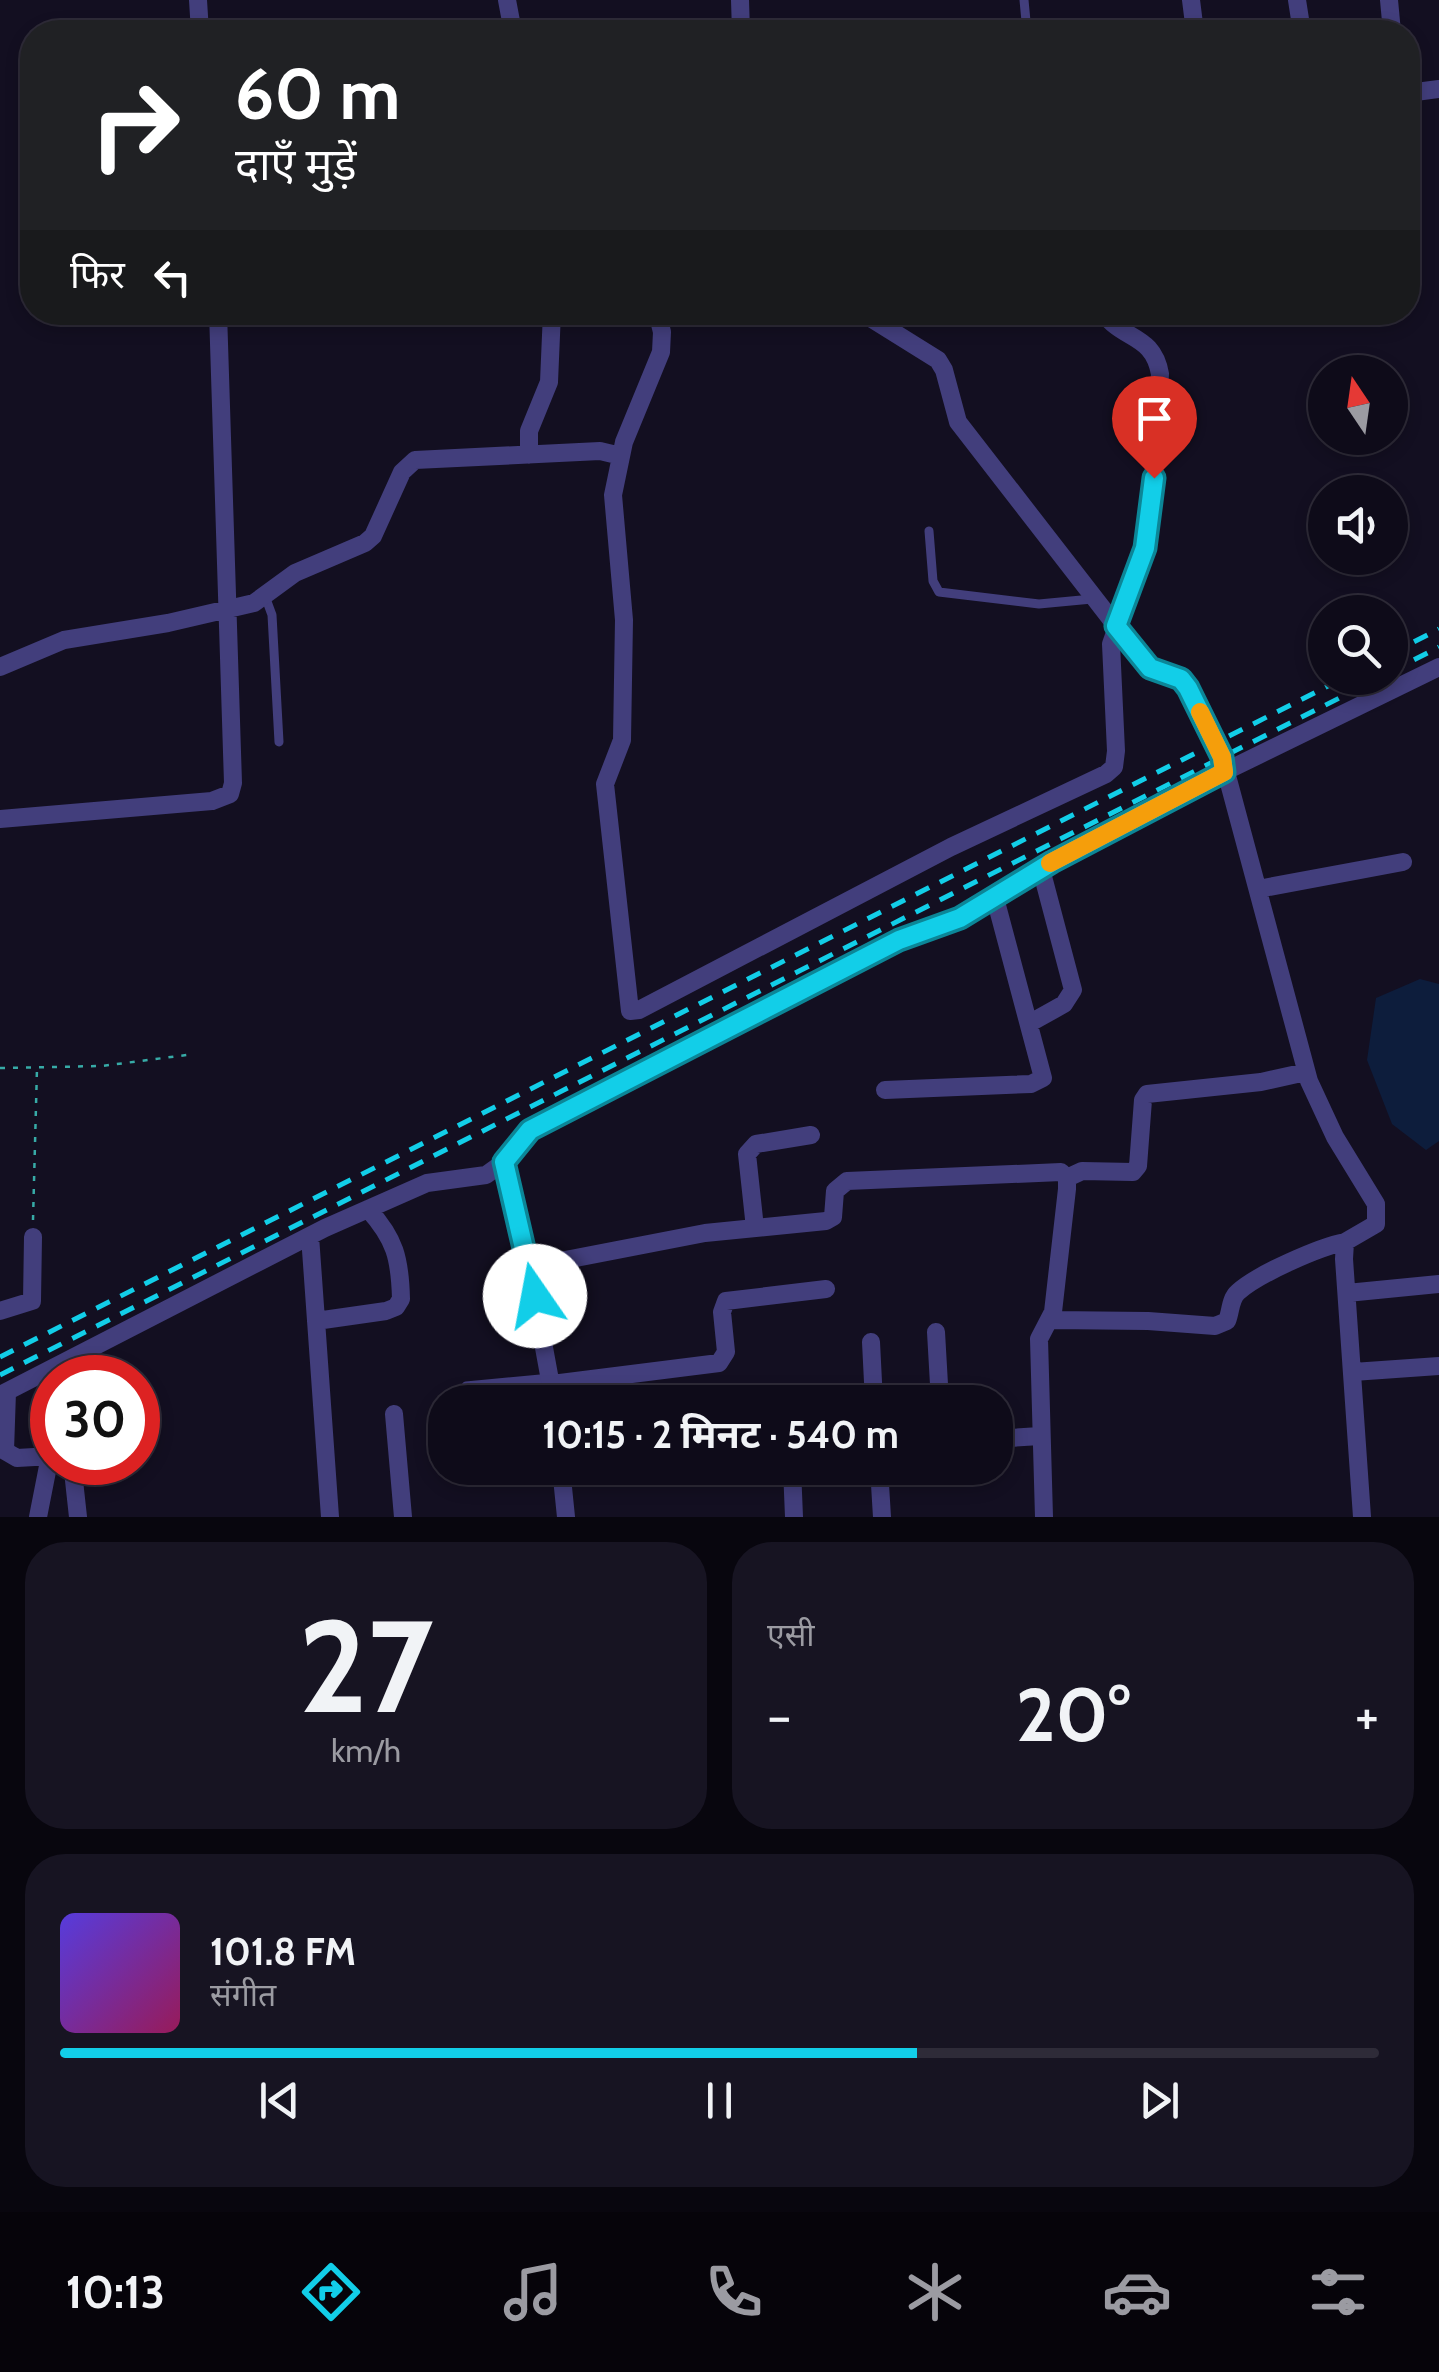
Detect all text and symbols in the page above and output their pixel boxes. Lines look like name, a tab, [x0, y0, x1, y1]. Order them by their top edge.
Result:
text: 60 m	[235, 51, 400, 137]
icon: right	[70, 60, 200, 190]
text: दाएँ मुड़ें	[235, 137, 357, 191]
icon: left	[145, 250, 200, 305]
text: फिर	[70, 251, 125, 298]
north arrow	[1308, 355, 1408, 455]
map controls	[1308, 355, 1408, 695]
pin	[1112, 376, 1197, 479]
icon: arrive	[1127, 391, 1182, 446]
button: sound	[1308, 475, 1408, 575]
button: search	[1308, 595, 1408, 695]
position arrow	[483, 1244, 587, 1348]
speed limit sign: 30	[30, 1355, 160, 1485]
text: 10:15 · 2 मिनट · 540 m	[542, 1411, 899, 1458]
text: 27	[298, 1587, 434, 1745]
text: एसी	[767, 1615, 815, 1654]
text: 20°	[1016, 1669, 1130, 1760]
text: −	[767, 1682, 791, 1749]
text: +	[1355, 1682, 1379, 1749]
text: km/h	[331, 1731, 401, 1770]
text: 101.8 FM	[210, 1928, 356, 1975]
text: संगीत	[210, 1975, 276, 2014]
icon: previous	[252, 2073, 307, 2128]
icon: pause	[692, 2073, 747, 2128]
icon: next	[1132, 2073, 1187, 2128]
icon: directions	[296, 2257, 366, 2327]
icon: music	[498, 2257, 568, 2327]
icon: phone	[699, 2257, 769, 2327]
icon: climate	[900, 2257, 970, 2327]
icon: car	[1102, 2257, 1172, 2327]
icon: filters	[1303, 2257, 1373, 2327]
text: 10:13	[66, 2265, 165, 2319]

